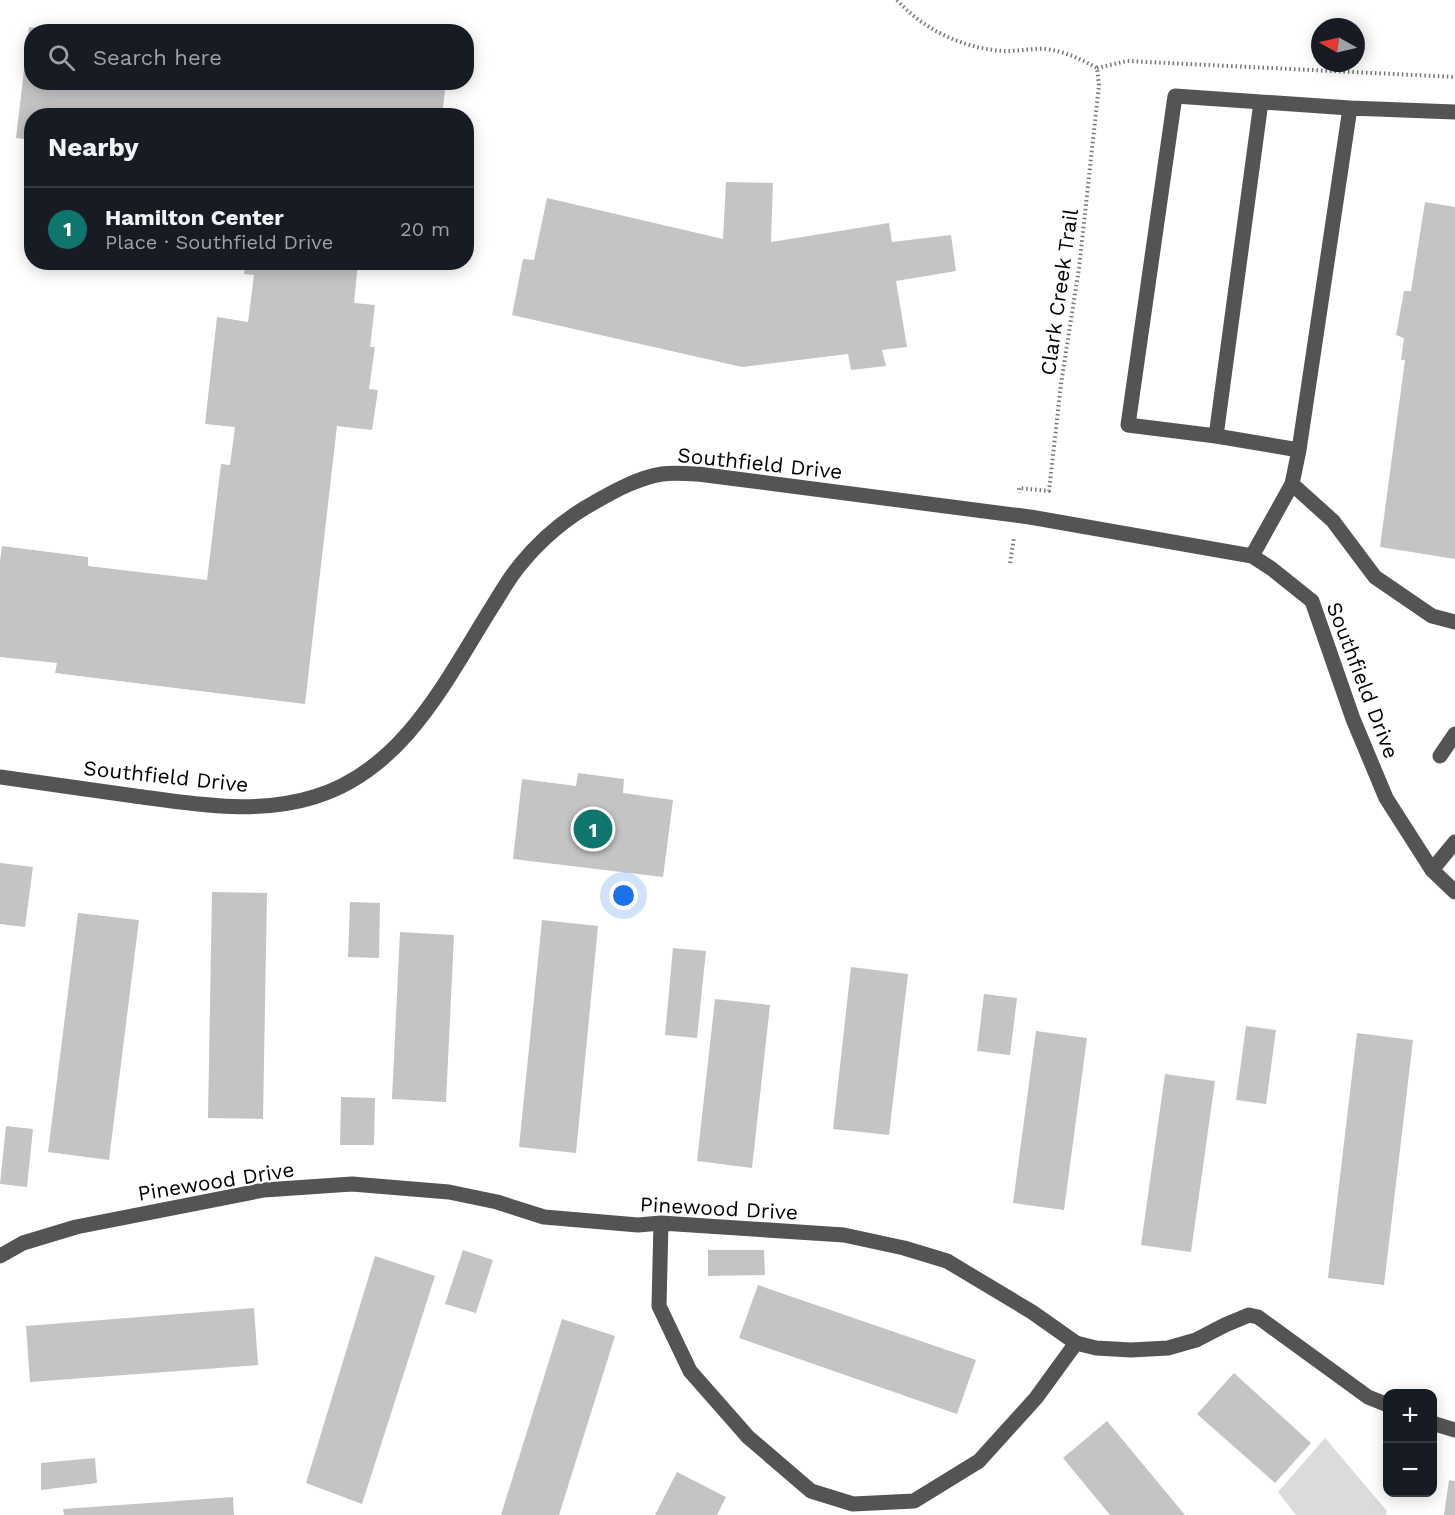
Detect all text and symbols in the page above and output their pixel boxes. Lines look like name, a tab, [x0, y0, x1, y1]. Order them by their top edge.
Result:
north arrow	[1311, 18, 1365, 72]
search box	[24, 24, 474, 90]
icon: search	[45, 41, 78, 74]
text: Search here	[93, 45, 222, 70]
text: Nearby	[48, 132, 139, 162]
text: Hamilton Center	[105, 205, 284, 230]
street label: Clark Creek Trail	[1035, 206, 1083, 377]
text: 1	[63, 217, 72, 241]
text: 20 m	[400, 217, 450, 241]
text: Place · Southfield Drive	[105, 230, 333, 254]
street label: Southfield Drive	[676, 442, 844, 484]
street label: Southfield Drive	[1322, 598, 1404, 762]
street label: Southfield Drive	[82, 755, 250, 797]
pin: 1	[574, 806, 612, 852]
your location	[609, 881, 638, 910]
street label: Pinewood Drive	[136, 1156, 296, 1206]
street label: Pinewood Drive	[639, 1191, 799, 1225]
map controls	[1383, 1389, 1437, 1497]
button: +	[1383, 1389, 1437, 1443]
button: −	[1383, 1443, 1437, 1497]

